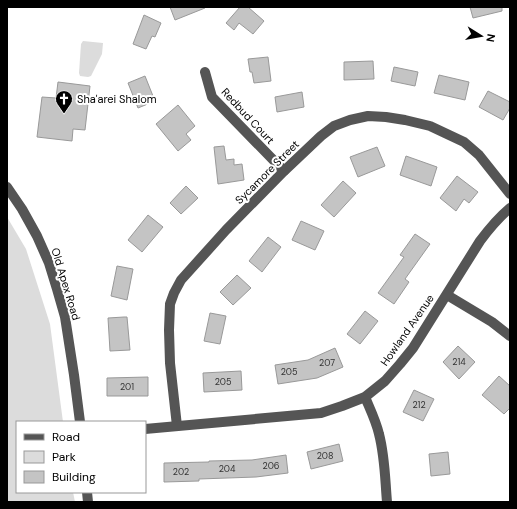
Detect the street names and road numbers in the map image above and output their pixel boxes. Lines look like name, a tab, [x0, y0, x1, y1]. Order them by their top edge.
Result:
street label: Redbud Court	[219, 85, 277, 147]
street label: Sycamore Street	[232, 137, 302, 207]
street label: Old Apex Road	[48, 246, 84, 322]
street label: Howland Avenue	[377, 292, 437, 368]

